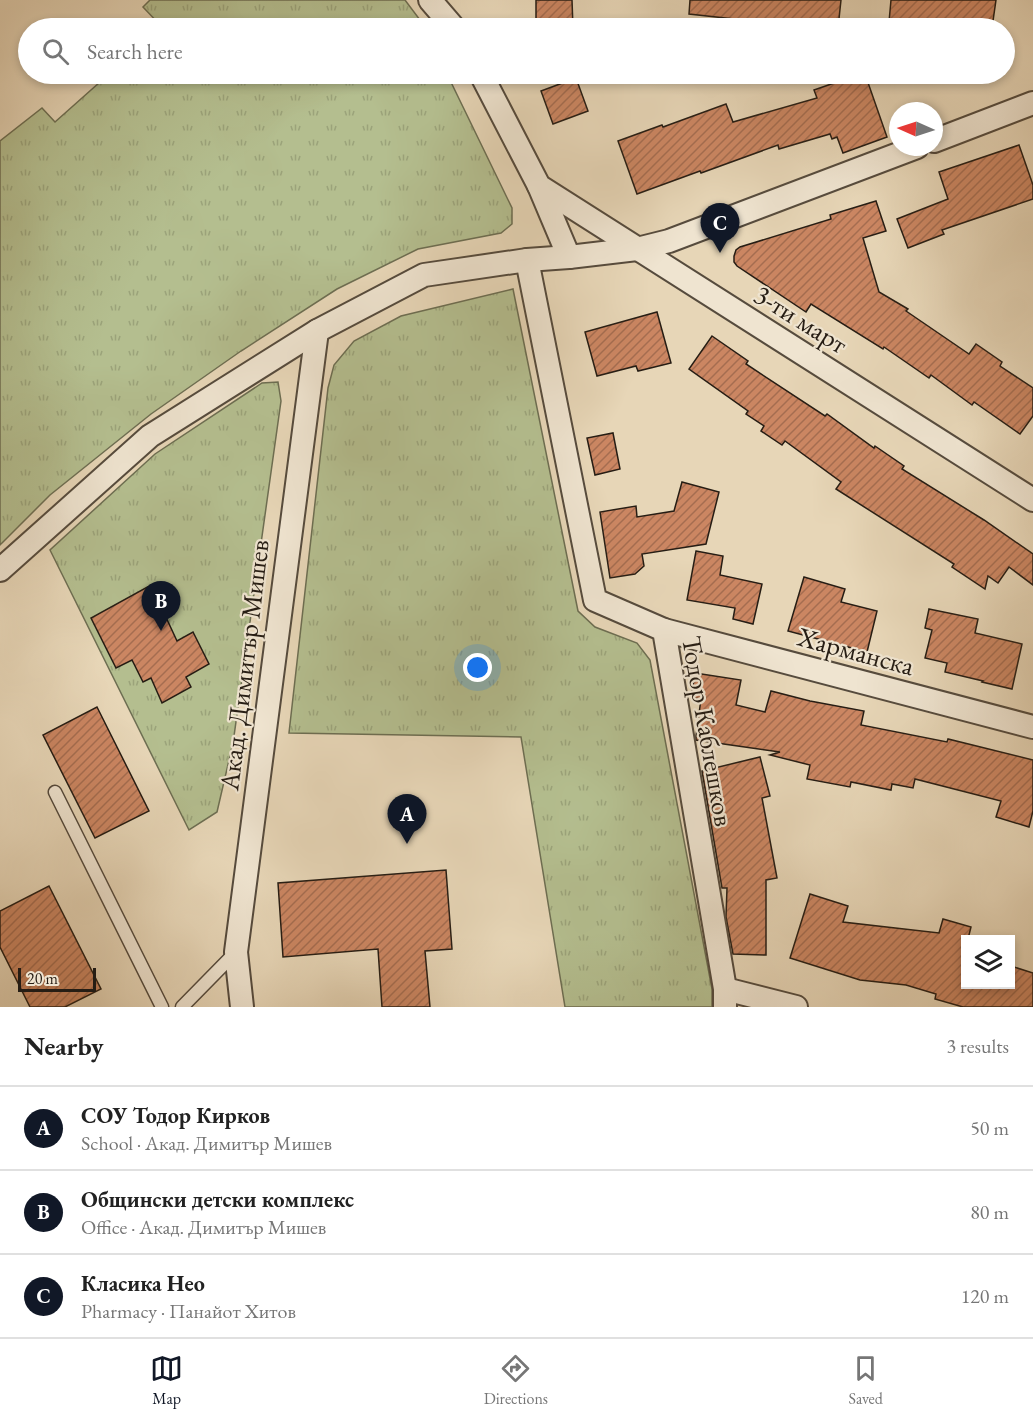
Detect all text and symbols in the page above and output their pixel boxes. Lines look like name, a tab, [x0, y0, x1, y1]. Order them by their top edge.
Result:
search box	[18, 18, 1015, 84]
icon: search	[39, 35, 72, 68]
text: Search here	[87, 37, 182, 66]
north arrow	[889, 102, 943, 156]
pin: C	[700, 204, 740, 253]
street label: 3-ти март	[748, 277, 854, 361]
street label: Акад. Димитър Мишев	[211, 538, 277, 793]
pin: B	[142, 582, 180, 631]
street label: Харманска	[793, 618, 918, 683]
street label: Тодор Каблешков	[674, 633, 742, 829]
your location	[463, 653, 492, 682]
pin: A	[388, 794, 426, 844]
map controls	[961, 935, 1015, 989]
button: layers	[961, 935, 1015, 989]
scale bar	[18, 965, 96, 992]
text: 20 m	[27, 968, 58, 989]
text: Nearby	[24, 1029, 104, 1063]
text: 3 results	[946, 1033, 1009, 1059]
text: СОУ Тодор Кирков	[81, 1101, 270, 1130]
text: A	[36, 1115, 51, 1141]
text: 50 m	[970, 1115, 1009, 1141]
text: School · Акад. Димитър Мишев	[81, 1130, 332, 1156]
text: Общински детски комплекс	[81, 1185, 354, 1214]
text: B	[37, 1199, 50, 1225]
text: 80 m	[970, 1199, 1009, 1225]
text: Office · Акад. Димитър Мишев	[81, 1214, 326, 1240]
text: Класика Нео	[81, 1269, 205, 1298]
text: C	[36, 1283, 51, 1309]
text: 120 m	[961, 1283, 1009, 1309]
text: Pharmacy · Панайот Хитов	[81, 1298, 296, 1324]
tab: Map	[150, 1352, 183, 1409]
tab: Directions	[484, 1352, 548, 1409]
tab: Saved	[848, 1352, 883, 1409]

